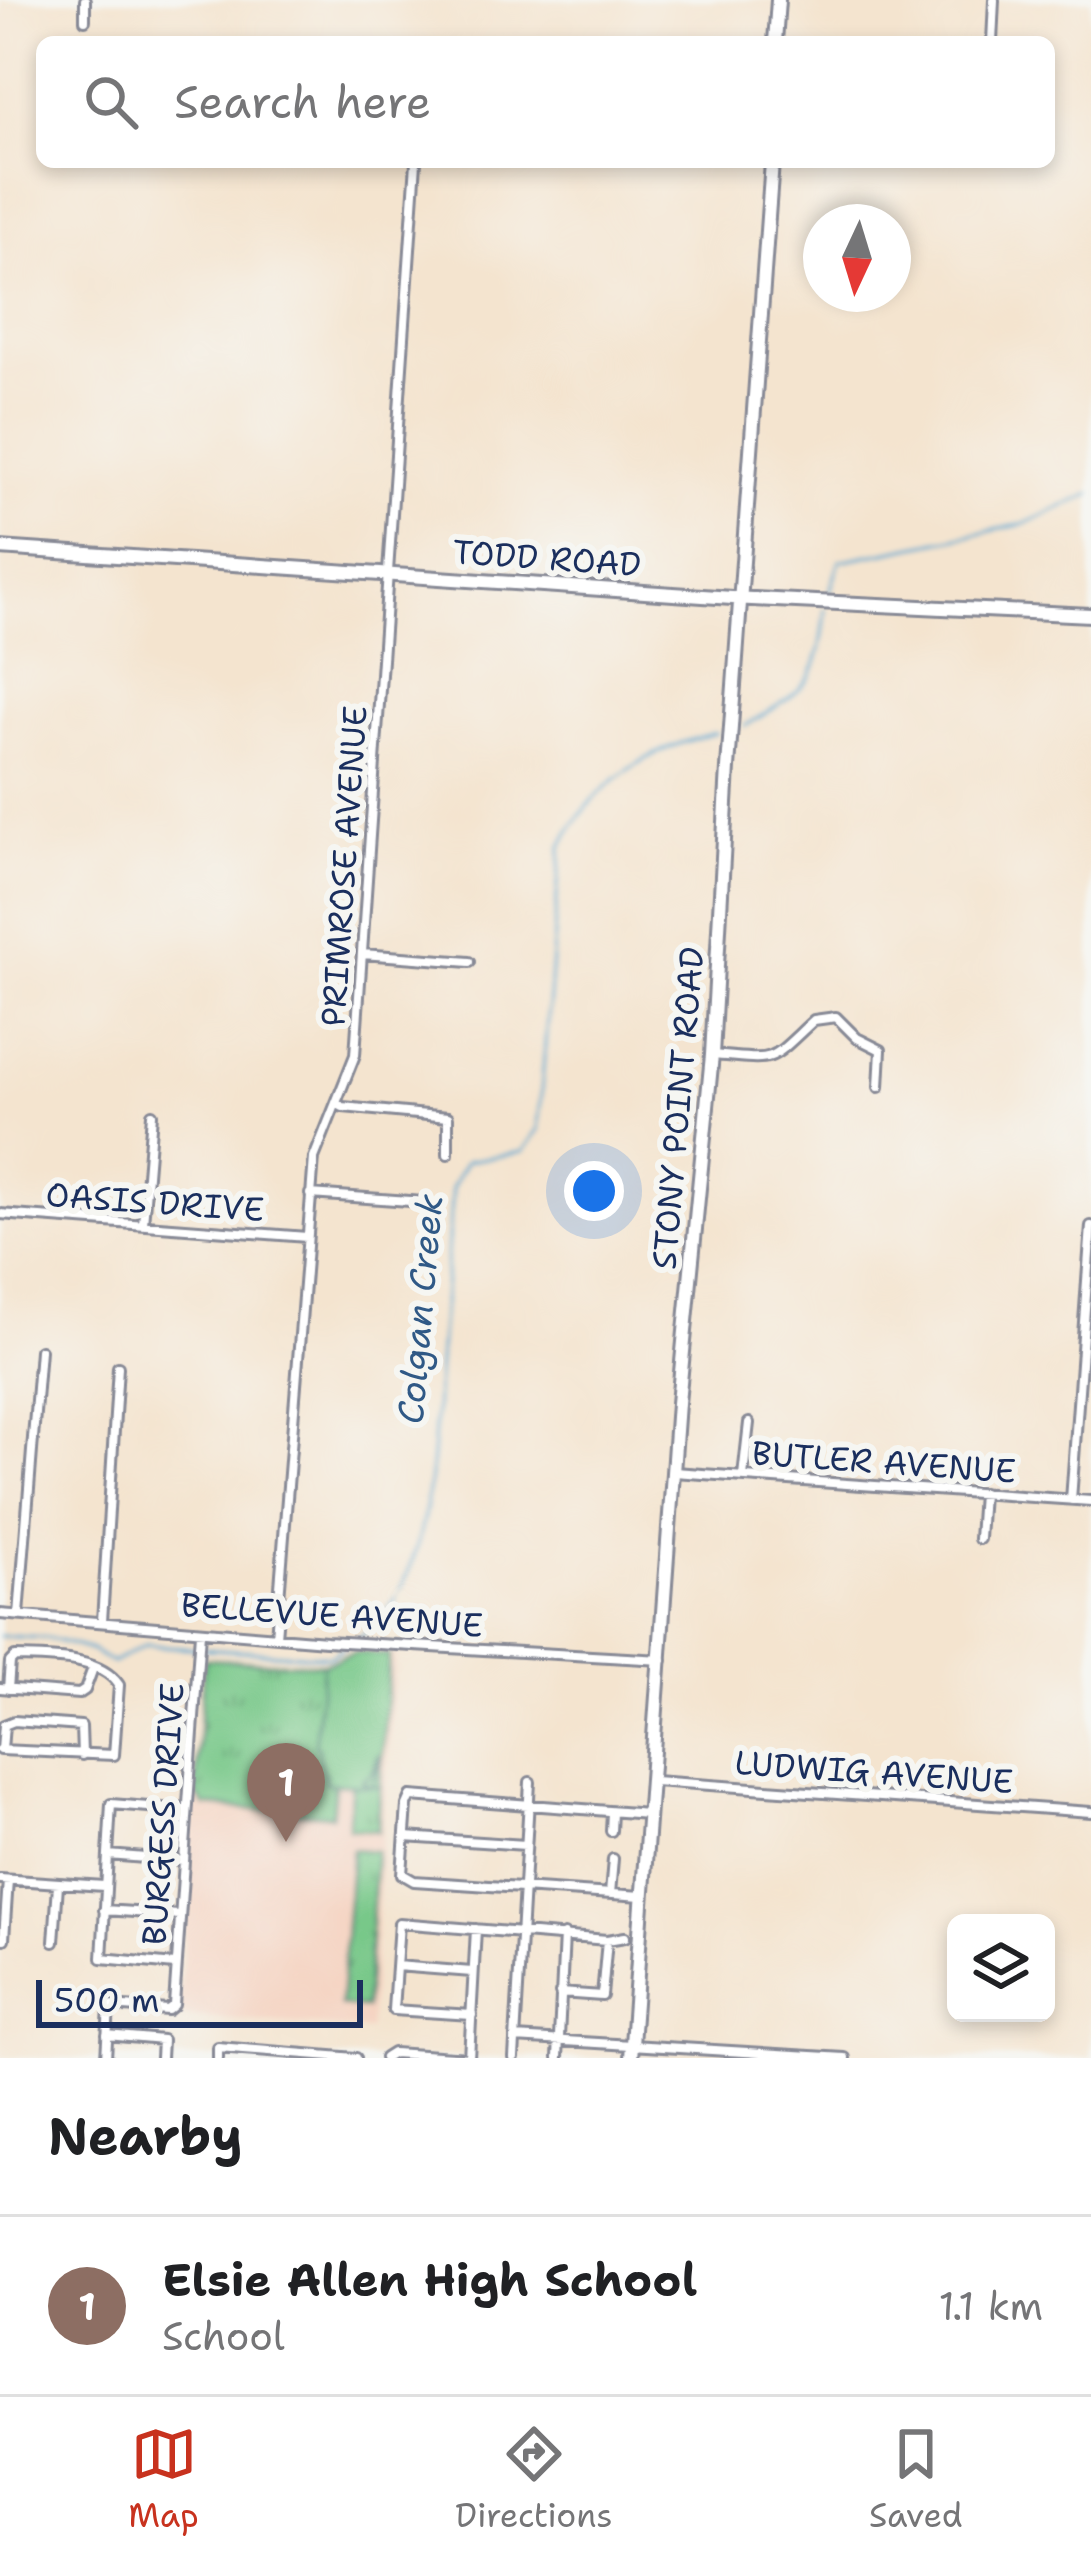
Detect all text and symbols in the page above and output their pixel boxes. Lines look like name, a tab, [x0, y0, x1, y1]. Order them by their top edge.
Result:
search box	[36, 36, 1055, 168]
icon: search	[78, 69, 144, 135]
text: Search here	[174, 72, 431, 132]
north arrow	[803, 204, 911, 312]
street label: TODD ROAD	[451, 529, 643, 587]
street label: PRIMROSE AVENUE	[310, 704, 378, 1028]
street label: STONY POINT ROAD	[641, 945, 715, 1271]
your location	[564, 1161, 624, 1221]
street label: OASIS DRIVE	[44, 1172, 266, 1232]
water label: Colgan Creek	[386, 1192, 454, 1426]
street label: BUTLER AVENUE	[751, 1430, 1017, 1494]
street label: BELLEVUE AVENUE	[180, 1582, 484, 1648]
street label: BURGESS DRIVE	[131, 1681, 195, 1947]
street label: LUDWIG AVENUE	[733, 1740, 1015, 1804]
pin: 1	[247, 1743, 325, 1842]
map controls	[947, 1914, 1055, 2022]
button: layers	[947, 1914, 1055, 2022]
scale bar	[36, 1974, 363, 2027]
text: 500 m	[54, 1978, 160, 2023]
text: Nearby	[48, 2102, 243, 2170]
text: Elsie Allen High School	[162, 2250, 697, 2310]
text: 1	[78, 2280, 96, 2332]
text: 1.1 km	[938, 2280, 1043, 2332]
text: School	[162, 2310, 285, 2362]
tab: Map	[128, 2421, 199, 2538]
tab: Directions	[455, 2421, 613, 2538]
tab: Saved	[869, 2421, 963, 2538]

